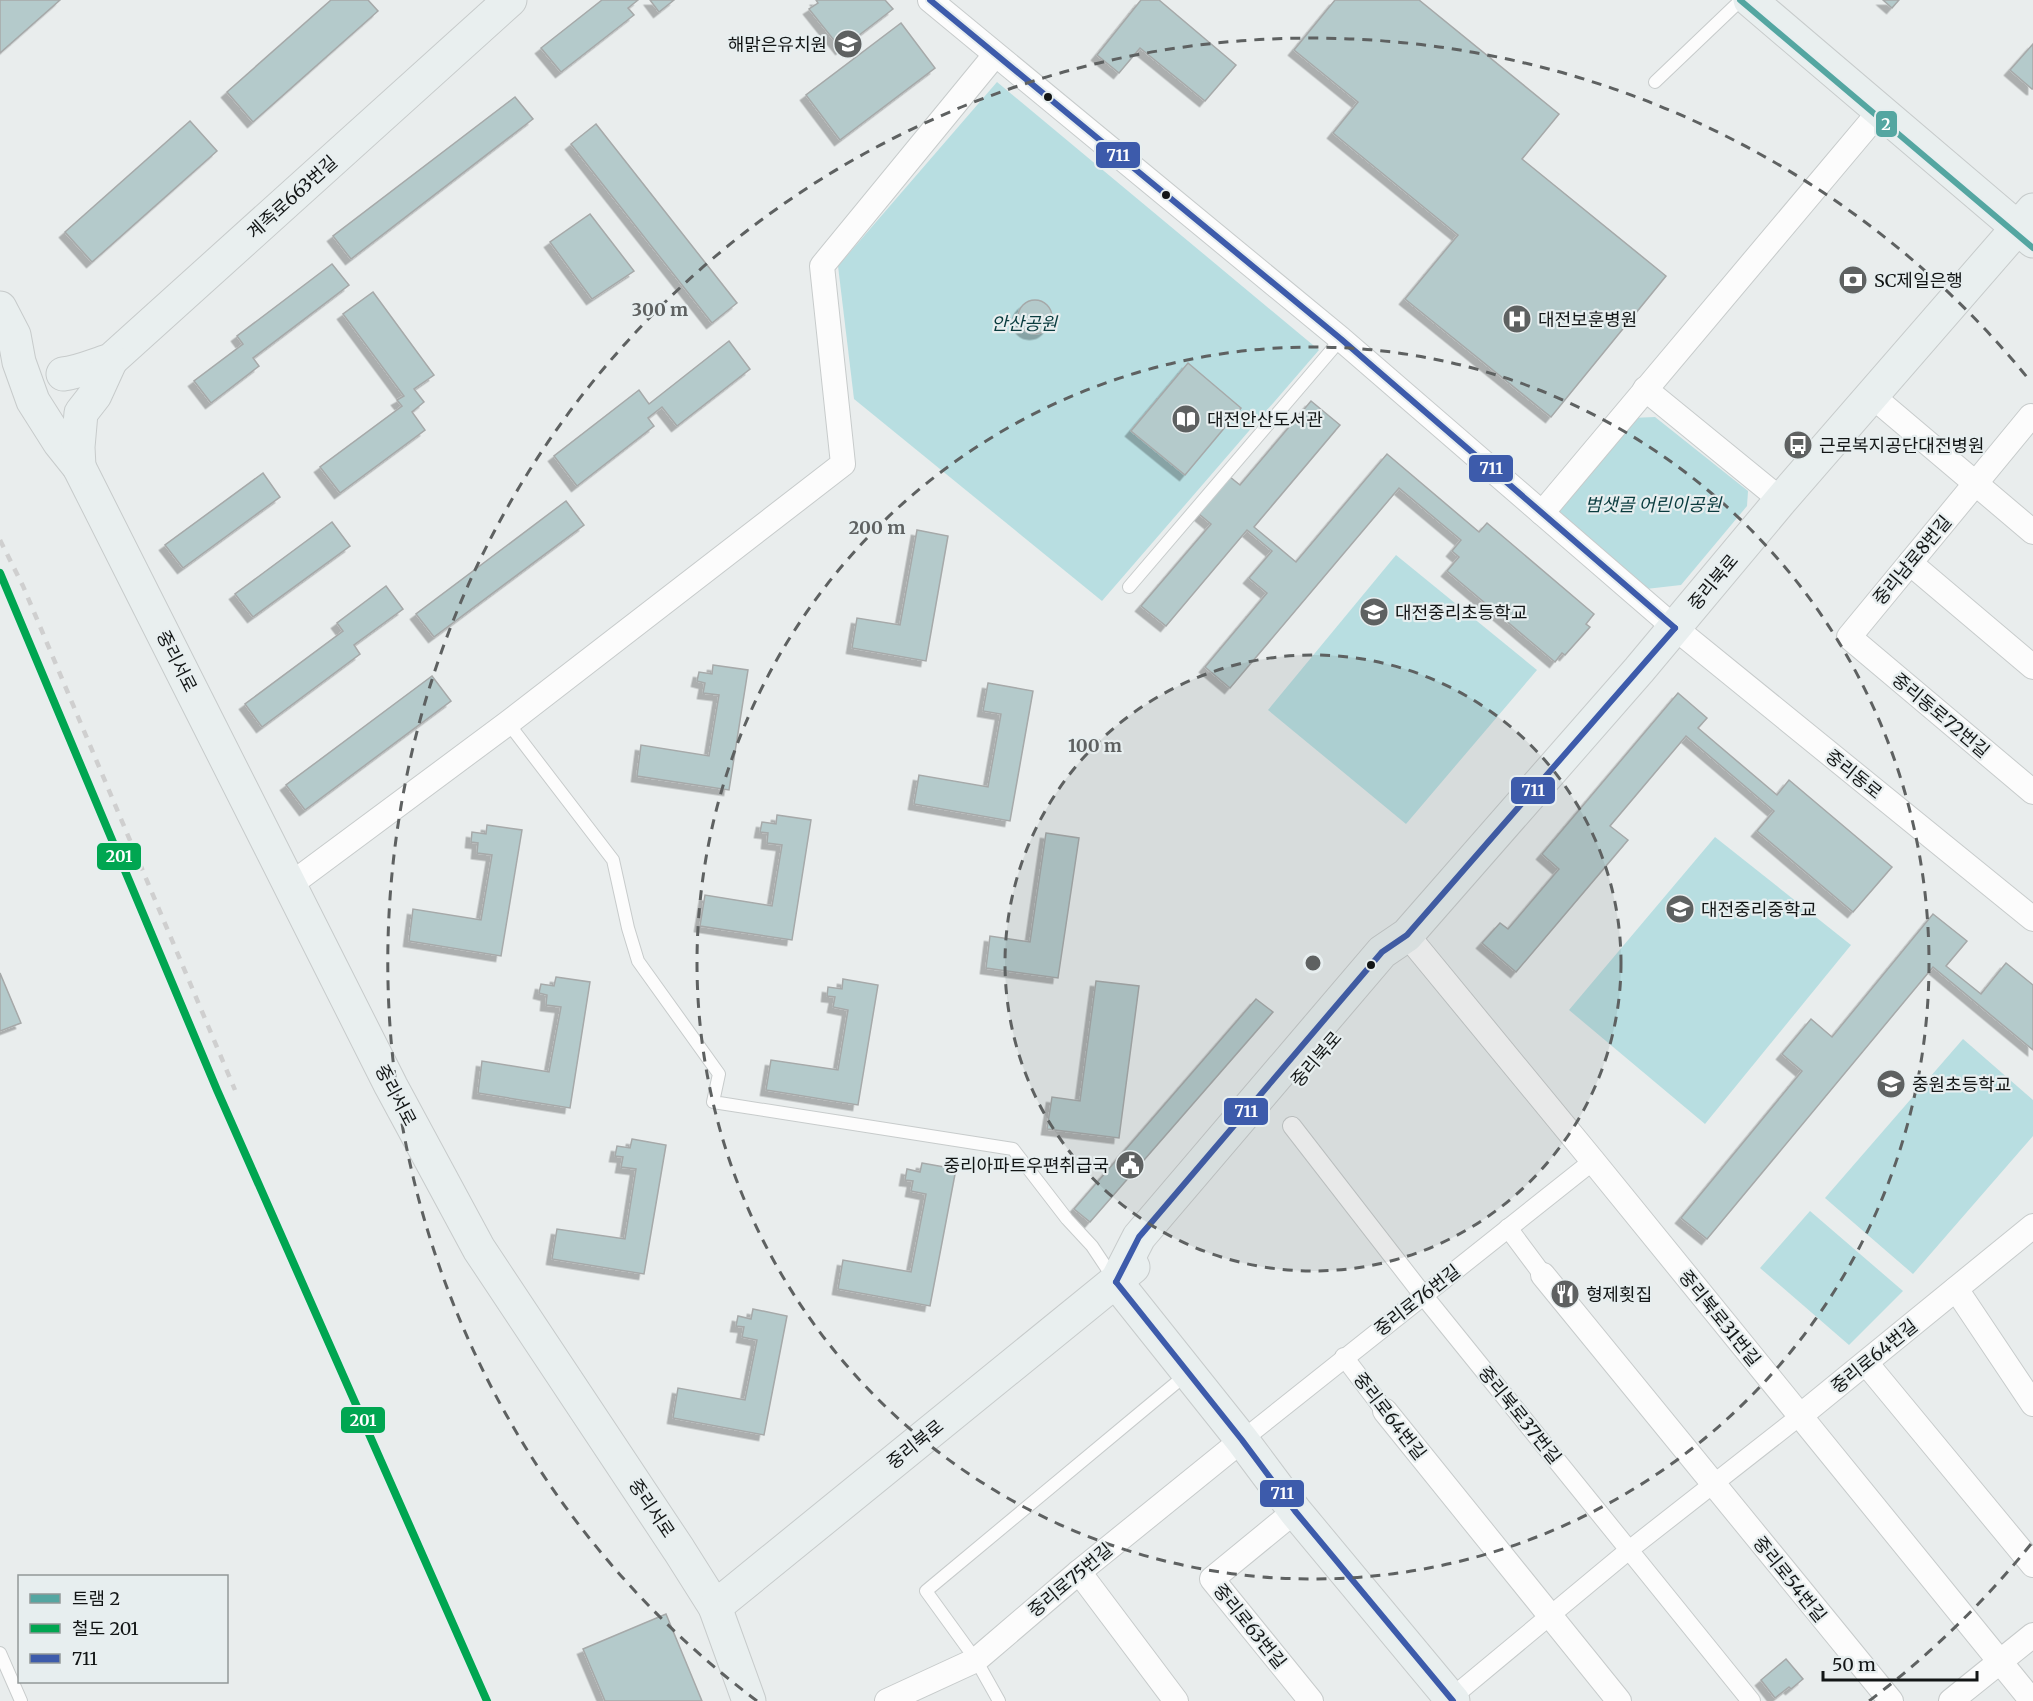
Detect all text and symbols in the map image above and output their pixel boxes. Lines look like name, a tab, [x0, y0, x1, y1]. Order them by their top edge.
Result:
school or university icon: 해맑은유치원	[832, 28, 864, 60]
place label: 해맑은유치원	[728, 33, 827, 56]
unlabelled marker	[1042, 91, 1054, 103]
line badge: 2	[1875, 110, 1898, 138]
text: 2	[1881, 114, 1891, 134]
line badge: 711	[1095, 141, 1141, 169]
text: 711	[1106, 145, 1130, 165]
street label: 계족로663번길	[242, 150, 342, 244]
unlabelled marker	[1160, 189, 1172, 201]
bank icon: SC제일은행	[1837, 264, 1869, 296]
place label: SC제일은행	[1874, 269, 1963, 292]
text: 300 m	[632, 298, 688, 321]
hospital icon: 대전보훈병원	[1501, 303, 1533, 335]
place label: 대전보훈병원	[1538, 308, 1637, 331]
park label: 안산공원	[991, 312, 1059, 335]
library icon: 대전안산도서관	[1170, 403, 1202, 435]
place label: 대전안산도서관	[1207, 408, 1323, 431]
bus stop icon: 근로복지공단대전병원	[1782, 429, 1814, 461]
place label: 근로복지공단대전병원	[1819, 434, 1985, 457]
line badge: 711	[1468, 454, 1514, 483]
text: 711	[1479, 458, 1503, 478]
park label: 범샛골 어린이공원	[1585, 493, 1723, 516]
street label: 중리남로8번길	[1868, 510, 1956, 610]
text: 200 m	[849, 516, 905, 539]
street label: 중리북로	[1683, 549, 1743, 615]
school or university icon: 대전중리초등학교	[1358, 596, 1390, 628]
place label: 대전중리초등학교	[1395, 601, 1527, 624]
street label: 중리서로	[152, 626, 202, 696]
street label: 중리동로72번길	[1888, 668, 1994, 762]
text: 100 m	[1068, 734, 1122, 757]
street label: 중리동로	[1821, 744, 1887, 804]
line badge: 711	[1510, 776, 1556, 805]
text: 711	[1521, 780, 1545, 800]
line badge: 201	[96, 842, 142, 871]
text: 201	[106, 846, 133, 866]
school or university icon: 대전중리중학교	[1664, 893, 1696, 925]
place label: 대전중리중학교	[1701, 898, 1817, 921]
centre of rings	[1303, 953, 1323, 973]
unlabelled marker	[1365, 959, 1377, 971]
street label: 중리북로	[1286, 1026, 1346, 1092]
street label: 중리서로	[370, 1060, 422, 1130]
school or university icon: 중원초등학교	[1875, 1068, 1907, 1100]
place label: 중원초등학교	[1912, 1073, 2011, 1096]
line badge: 711	[1223, 1097, 1269, 1126]
text: 711	[1234, 1101, 1258, 1121]
public building icon: 중리아파트우편취급국	[1114, 1149, 1146, 1181]
place label: 중리아파트우편취급국	[943, 1154, 1109, 1177]
street label: 중리로76번길	[1369, 1259, 1465, 1341]
street label: 중리북로31번길	[1674, 1265, 1766, 1371]
restaurant icon: 형제횟집	[1549, 1278, 1581, 1310]
place label: 형제횟집	[1586, 1283, 1652, 1306]
street label: 중리로64번길	[1826, 1314, 1922, 1398]
street label: 중리북로37번길	[1474, 1361, 1566, 1469]
street label: 중리로64번길	[1349, 1368, 1431, 1464]
line badge: 201	[340, 1406, 386, 1434]
text: 201	[350, 1410, 377, 1430]
street label: 중리북로	[882, 1414, 948, 1474]
street label: 중리서로	[624, 1474, 680, 1542]
line badge: 711	[1259, 1479, 1305, 1508]
text: 711	[1270, 1483, 1294, 1503]
street label: 중리로54번길	[1748, 1531, 1832, 1627]
street label: 중리로75번길	[1023, 1538, 1117, 1622]
legend	[18, 1575, 228, 1683]
street label: 중리로63번길	[1209, 1579, 1291, 1673]
text: 트램 2	[72, 1587, 120, 1610]
text: 철도 201	[72, 1617, 139, 1640]
scale bar	[1823, 1644, 1978, 1682]
text: 711	[72, 1647, 98, 1670]
text: 50 m	[1832, 1653, 1876, 1676]

